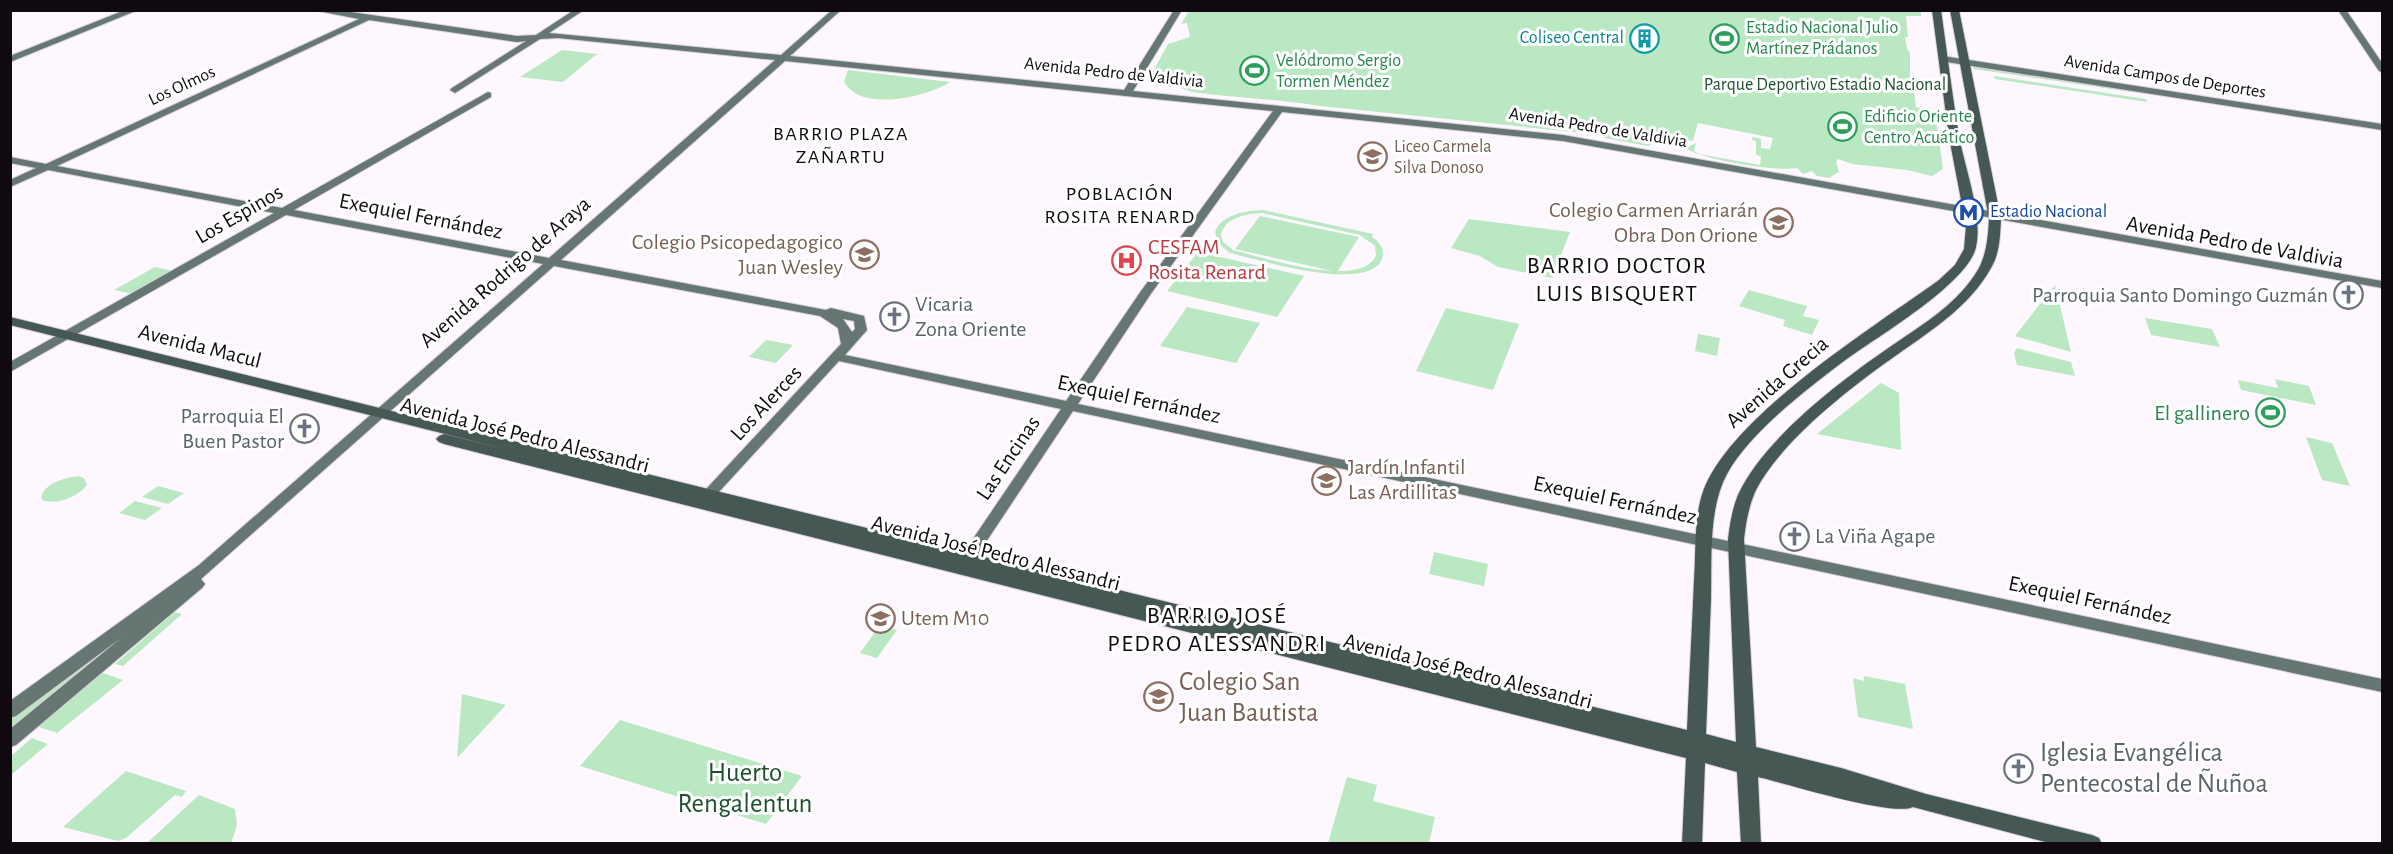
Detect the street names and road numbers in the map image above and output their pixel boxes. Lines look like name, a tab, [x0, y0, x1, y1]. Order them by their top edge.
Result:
street label: Avenida Campos de Deportes	[2063, 52, 2267, 102]
street label: Avenida Pedro de Valdivia	[1023, 55, 1205, 91]
street label: Los Olmos	[146, 63, 218, 109]
street label: Avenida Pedro de Valdivia	[1508, 105, 1688, 151]
street label: Los Espinos	[192, 180, 286, 248]
street label: Exequiel Fernández	[337, 189, 505, 243]
street label: Avenida Rodrigo de Araya	[415, 192, 595, 352]
street label: Avenida Pedro de Valdivia	[2125, 212, 2345, 272]
street label: Avenida Macul	[136, 320, 264, 372]
street label: Avenida Grecia	[1722, 332, 1832, 432]
street label: Los Alerces	[726, 361, 806, 445]
street label: Exequiel Fernández	[1055, 371, 1223, 427]
street label: Avenida José Pedro Alessandri	[398, 393, 652, 477]
street label: Las Encinas	[972, 412, 1044, 504]
street label: Exequiel Fernández	[1531, 472, 1699, 528]
street label: Avenida José Pedro Alessandri	[869, 511, 1123, 595]
street label: Exequiel Fernández	[2006, 572, 2174, 628]
street label: Avenida José Pedro Alessandri	[1341, 629, 1595, 713]

